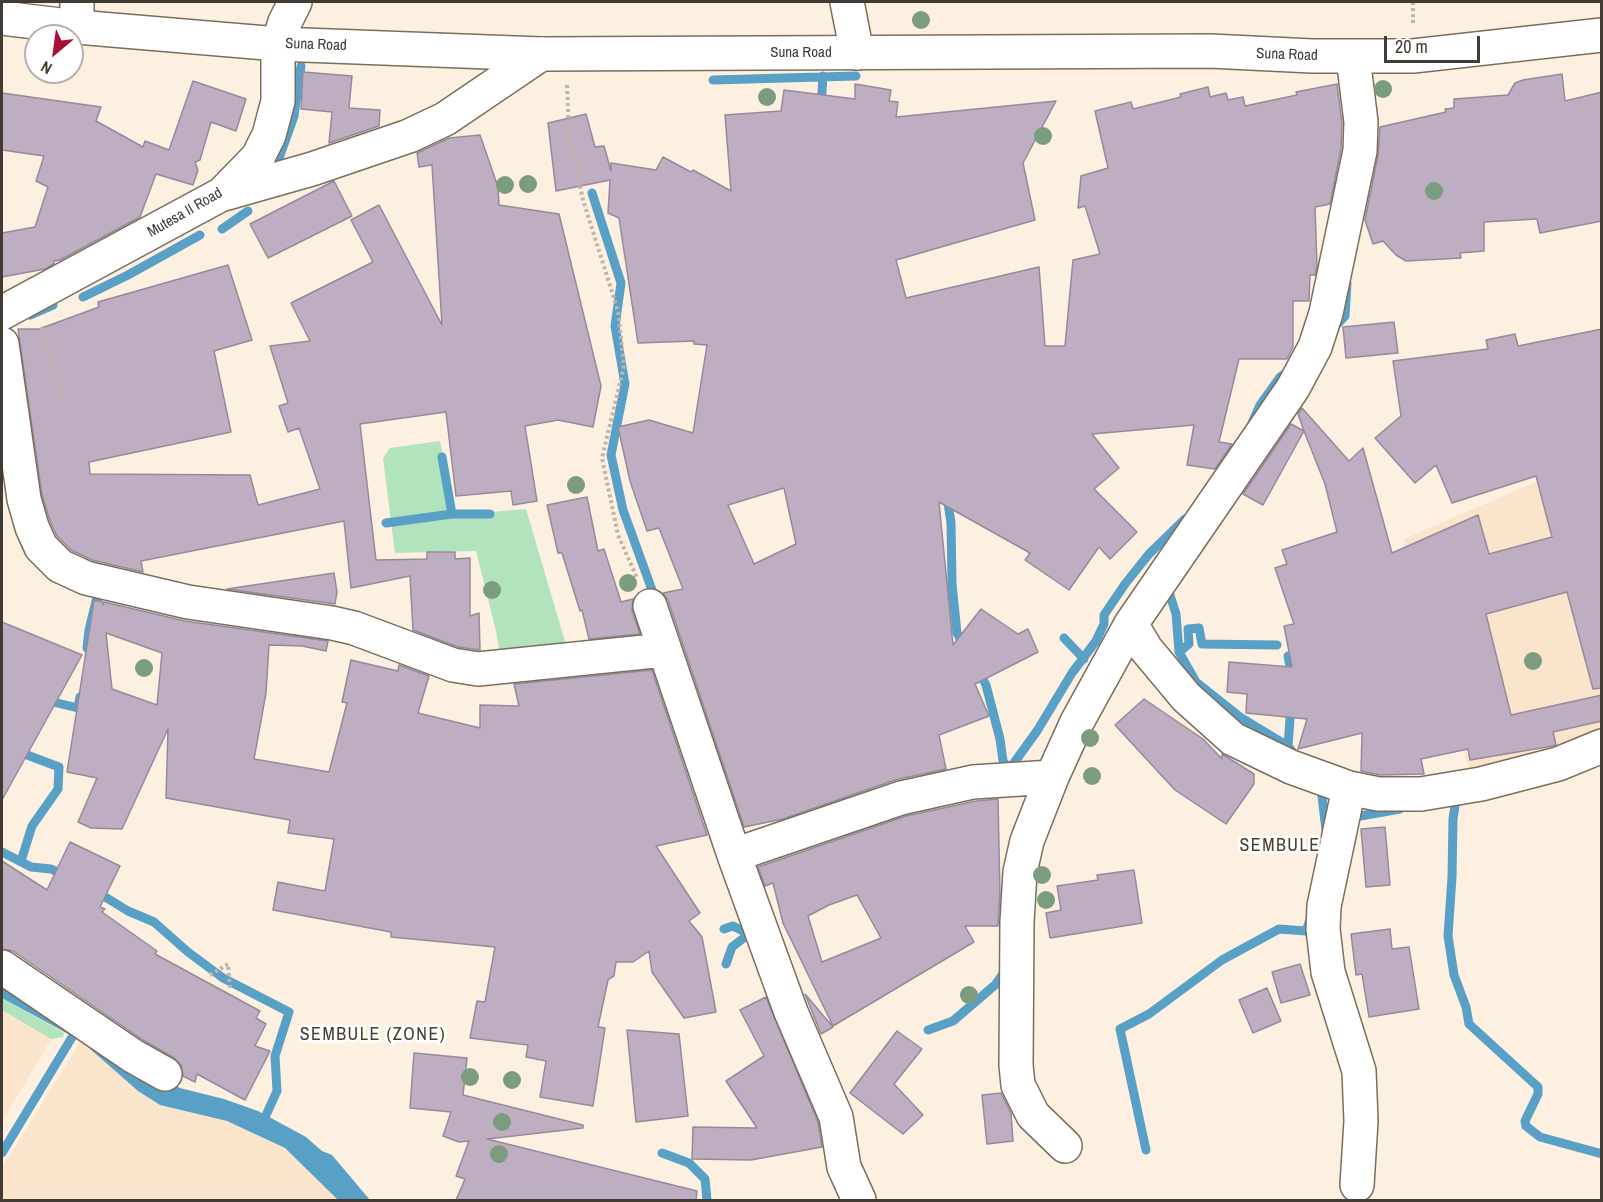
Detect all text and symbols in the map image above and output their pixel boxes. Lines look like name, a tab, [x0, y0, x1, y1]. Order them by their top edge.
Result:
north arrow	[24, 24, 84, 84]
scale bar	[1387, 24, 1483, 62]
text: 20 m	[1395, 34, 1428, 59]
street label: Suna Road	[285, 35, 347, 55]
street label: Suna Road	[770, 44, 832, 62]
street label: Suna Road	[1256, 45, 1318, 65]
text: N	[37, 56, 56, 80]
street label: Mutesa II Road	[144, 184, 226, 242]
district label: SEMBULE	[1239, 835, 1321, 857]
district label: SEMBULE (ZONE)	[300, 1024, 446, 1046]

